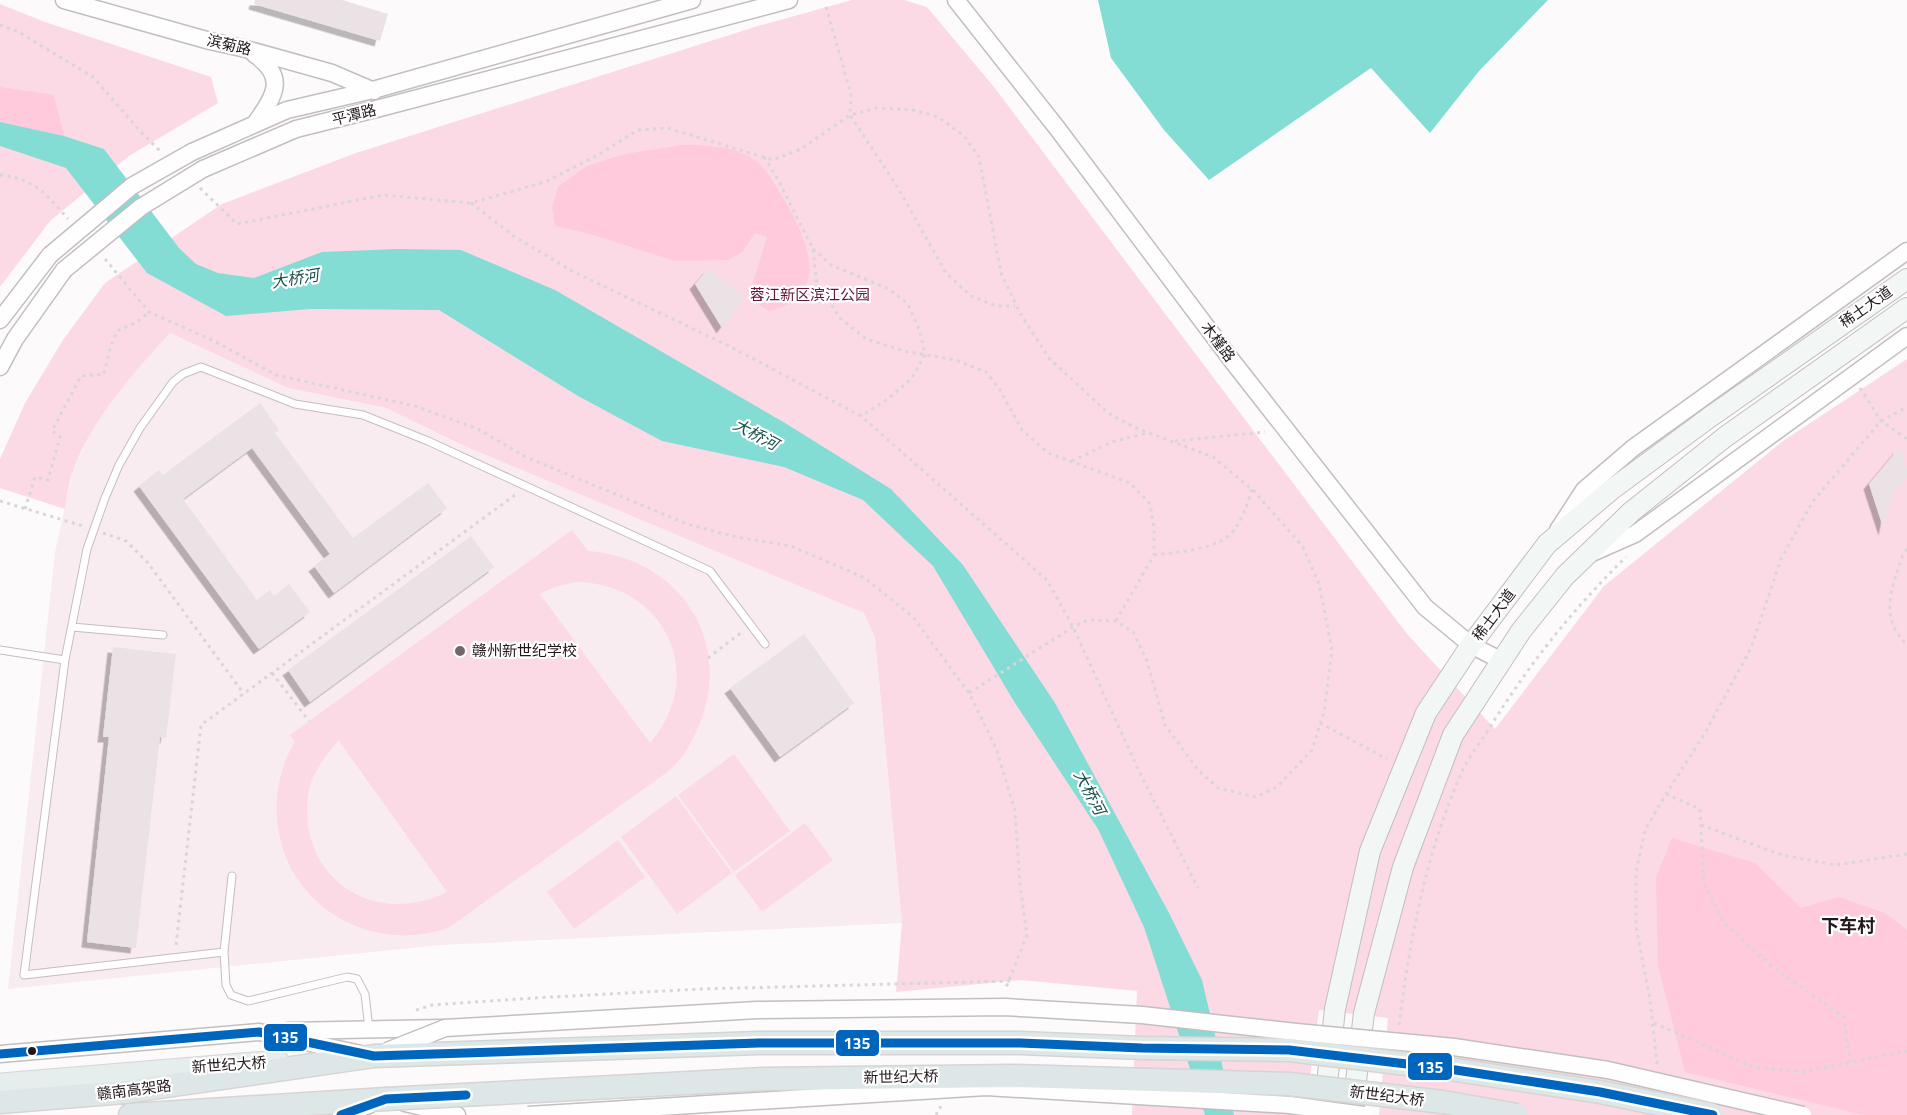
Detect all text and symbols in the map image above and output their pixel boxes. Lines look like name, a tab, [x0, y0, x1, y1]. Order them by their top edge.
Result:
street label: 滨菊路	[205, 28, 254, 61]
street label: 平潭路	[329, 98, 379, 131]
water label: 大桥河	[269, 262, 324, 294]
street label: 稀土大道	[1835, 280, 1897, 333]
park label: 蓉江新区滨江公园	[750, 283, 870, 306]
street label: 木槿路	[1196, 317, 1241, 367]
water label: 大桥河	[729, 412, 785, 457]
street label: 稀土大道	[1466, 584, 1521, 646]
place label: 赣州新世纪学校	[472, 639, 577, 662]
marker: 赣州新世纪学校	[453, 644, 467, 658]
water label: 大桥河	[1068, 765, 1113, 821]
district label: 下车村	[1821, 912, 1875, 939]
line badge: 135	[263, 1023, 308, 1052]
text: 135	[272, 1025, 298, 1049]
line badge: 135	[835, 1029, 880, 1057]
text: 135	[844, 1031, 870, 1055]
unlabelled marker	[26, 1045, 38, 1057]
street label: 新世纪大桥	[191, 1050, 267, 1079]
line badge: 135	[1407, 1052, 1453, 1081]
text: 135	[1417, 1055, 1443, 1079]
street label: 新世纪大桥	[863, 1064, 939, 1089]
street label: 赣南高架路	[95, 1074, 173, 1105]
street label: 新世纪大桥	[1348, 1080, 1426, 1111]

